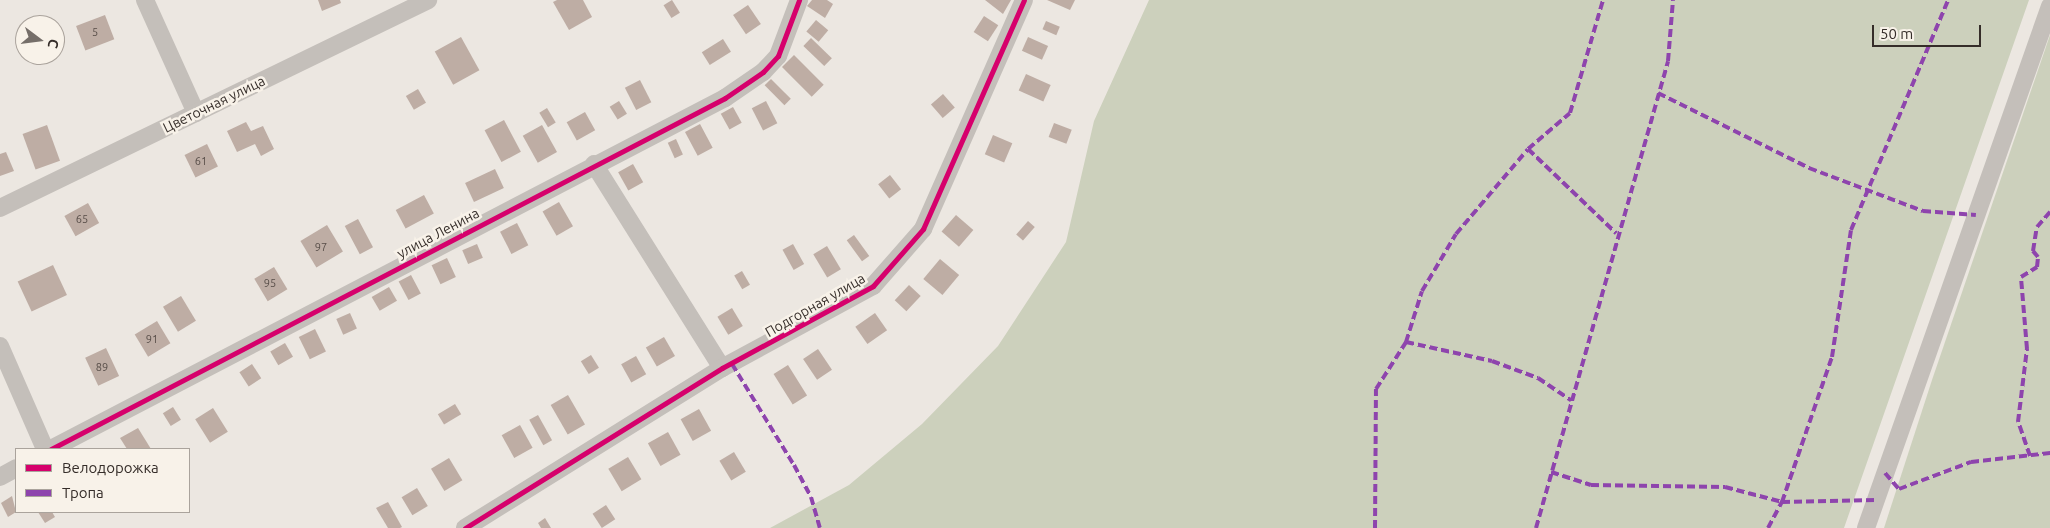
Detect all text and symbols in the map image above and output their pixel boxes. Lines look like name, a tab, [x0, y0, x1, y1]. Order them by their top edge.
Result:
north arrow	[15, 15, 65, 65]
scale bar	[1875, 15, 1984, 47]
house number: 5	[92, 25, 98, 39]
text: 50 m	[1880, 25, 1913, 42]
text: С	[45, 37, 62, 50]
street label: Цветочная улица	[160, 72, 268, 136]
house number: 61	[195, 154, 207, 168]
street label: улица Ленина	[394, 204, 482, 262]
house number: 65	[76, 212, 88, 226]
house number: 97	[315, 240, 327, 254]
street label: Подгорная улица	[762, 270, 868, 340]
house number: 95	[264, 276, 276, 290]
house number: 91	[146, 332, 158, 346]
house number: 89	[96, 360, 108, 374]
legend	[15, 448, 190, 513]
text: Велодорожка	[62, 459, 159, 476]
text: Тропа	[62, 484, 104, 501]

